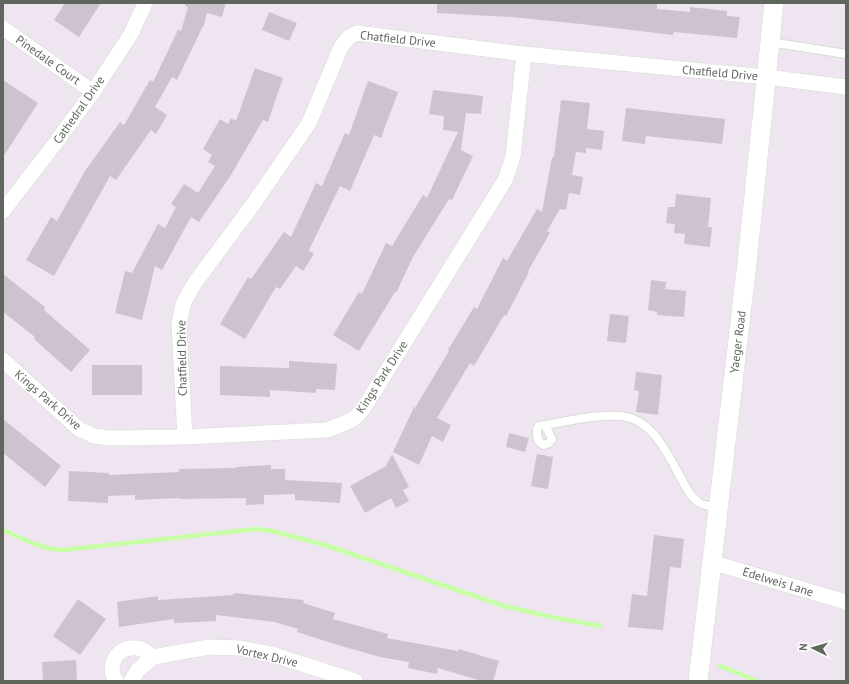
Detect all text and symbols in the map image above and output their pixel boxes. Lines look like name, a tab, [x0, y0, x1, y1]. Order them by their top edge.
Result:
street label: Chatfield Drive	[359, 27, 437, 50]
street label: Pinedale Court	[13, 32, 84, 87]
street label: Chatfield Drive	[681, 62, 759, 83]
street label: Cathedral Drive	[50, 73, 108, 147]
street label: Yaeger Road	[726, 310, 749, 374]
street label: Chatfield Drive	[173, 320, 190, 396]
street label: Kings Park Drive	[353, 338, 411, 416]
street label: Kings Park Drive	[12, 367, 85, 433]
street label: Edelweis Lane	[741, 564, 815, 599]
north arrow	[793, 628, 833, 668]
street label: Vortex Drive	[234, 641, 299, 670]
text: N	[796, 643, 810, 651]

